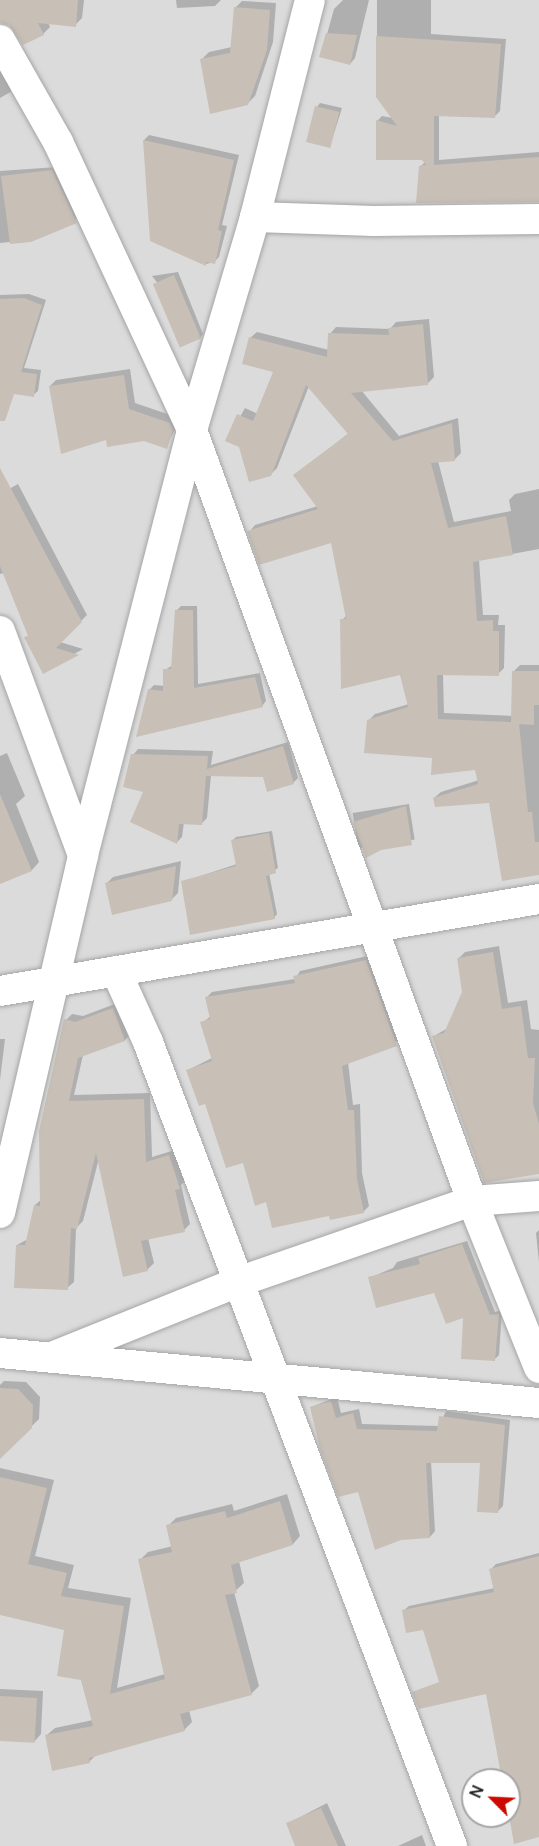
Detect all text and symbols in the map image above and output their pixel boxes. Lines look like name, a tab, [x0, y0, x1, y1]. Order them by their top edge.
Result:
north arrow	[461, 1768, 521, 1828]
text: N	[464, 1782, 489, 1801]

